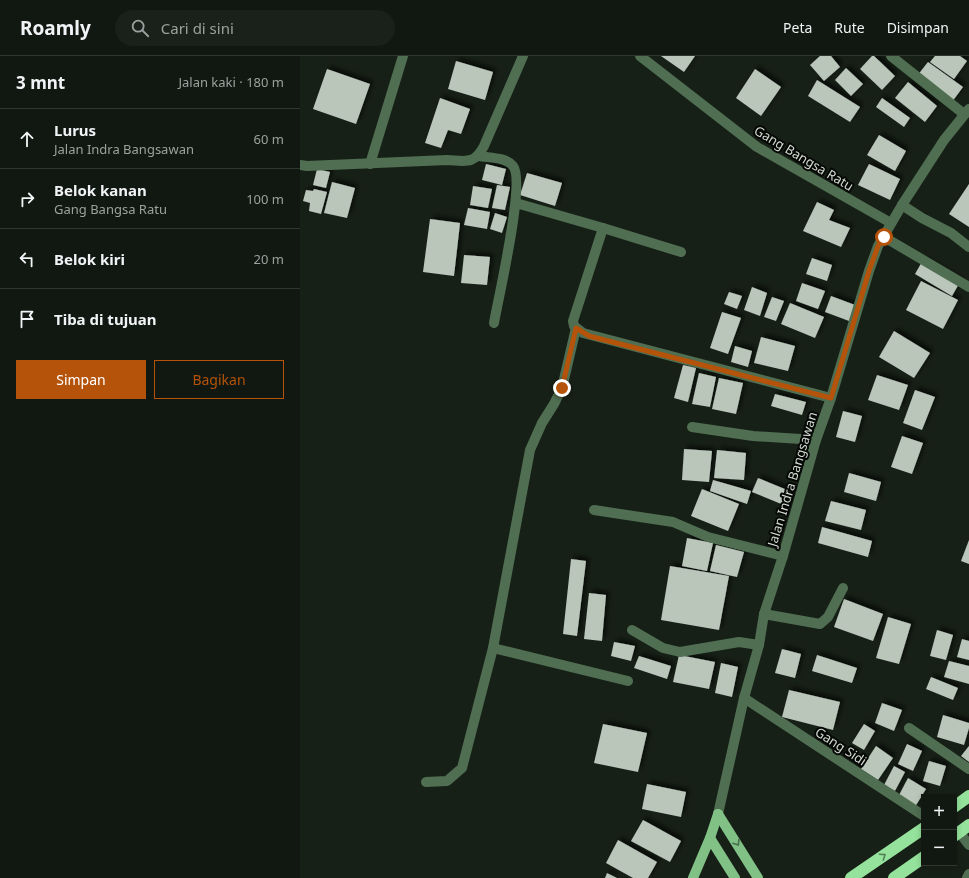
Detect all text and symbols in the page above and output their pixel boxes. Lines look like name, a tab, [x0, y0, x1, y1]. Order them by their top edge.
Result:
search box	[115, 10, 395, 46]
text: Roamly	[20, 15, 91, 41]
icon: search	[129, 17, 151, 39]
text: Cari di sini	[161, 18, 234, 38]
text: Peta	[783, 18, 812, 37]
text: Rute	[834, 18, 865, 37]
text: Disimpan	[887, 18, 949, 37]
text: 3 mnt	[16, 71, 65, 94]
text: Jalan kaki · 180 m	[178, 73, 284, 91]
text: Lurus	[54, 120, 96, 140]
street label: Gang Bangsa Ratu	[751, 121, 857, 195]
icon: ahead	[16, 128, 38, 150]
text: 60 m	[254, 130, 284, 148]
text: Jalan Indra Bangsawan	[54, 140, 194, 158]
text: Belok kanan	[54, 180, 147, 200]
icon: right	[16, 188, 38, 210]
text: 100 m	[246, 190, 284, 208]
text: Gang Bangsa Ratu	[54, 200, 167, 218]
route start	[875, 228, 893, 246]
icon: left	[16, 248, 38, 270]
text: Belok kiri	[54, 249, 125, 269]
text: 20 m	[254, 250, 284, 268]
icon: arrive	[16, 308, 38, 330]
text: Tiba di tujuan	[54, 309, 157, 329]
button: Simpan	[16, 360, 146, 399]
button: Bagikan	[154, 360, 284, 399]
route end	[553, 379, 571, 397]
street label: Jalan Indra Bangsawan	[762, 409, 821, 550]
street label: Gang Sidi	[812, 723, 870, 769]
map controls	[921, 794, 957, 866]
button: +	[921, 794, 957, 830]
button: −	[921, 830, 957, 866]
one-way arrow	[732, 839, 740, 846]
one-way arrow	[879, 853, 886, 861]

